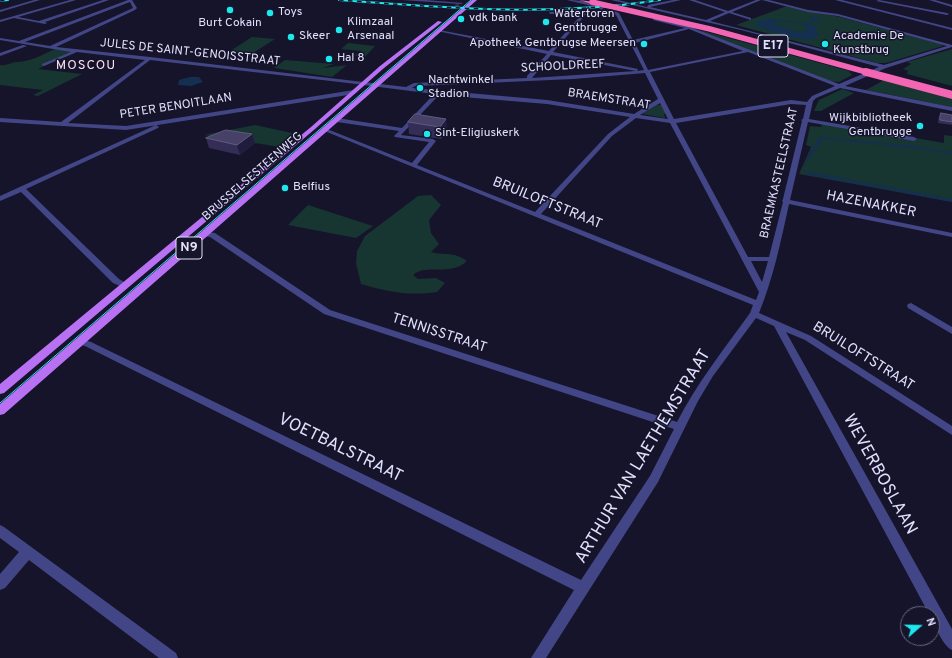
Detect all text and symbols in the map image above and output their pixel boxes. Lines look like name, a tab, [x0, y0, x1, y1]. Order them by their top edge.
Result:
marker: Burt Cokain	[225, 5, 235, 15]
place label: Toys	[278, 6, 302, 20]
marker: Toys	[265, 8, 275, 18]
place label: Watertoren Gentbrugge	[554, 8, 617, 36]
place label: vdk bank	[469, 12, 518, 26]
marker: vdk bank	[456, 14, 466, 24]
place label: Klimzaal Arsenaal	[347, 16, 394, 44]
place label: Burt Cokain	[198, 17, 262, 31]
marker: Watertoren Gentbrugge	[541, 17, 551, 27]
marker: Klimzaal Arsenaal	[334, 25, 344, 35]
place label: Skeer	[299, 30, 330, 44]
place label: Academie De Kunstbrug	[833, 30, 904, 58]
marker: Skeer	[286, 32, 296, 42]
road number: E17	[758, 35, 788, 57]
street label: JULES DE SAINT-GENOISSTRAAT	[99, 36, 281, 70]
place label: Apotheek Gentbrugse Meersen	[469, 37, 636, 51]
marker: Apotheek Gentbrugse Meersen	[639, 39, 649, 49]
marker: Academie De Kunstbrug	[820, 39, 830, 49]
place label: Hal 8	[337, 52, 365, 66]
marker: Hal 8	[324, 54, 334, 64]
district label: MOSCOU	[56, 58, 116, 74]
street label: SCHOOLDREEF	[520, 58, 606, 76]
place label: Nachtwinkel Stadion	[428, 74, 494, 102]
marker: Nachtwinkel Stadion	[415, 83, 425, 93]
street label: BRAEMSTRAAT	[567, 86, 651, 114]
street label: PETER BENOITLAAN	[119, 91, 233, 123]
street label: BRAEMKASTEELSTRAAT	[758, 106, 802, 240]
place label: Wijkbibliotheek Gentbrugge	[829, 112, 912, 140]
marker: Wijkbibliotheek Gentbrugge	[915, 121, 925, 131]
place label: Sint-Eligiuskerk	[435, 127, 520, 141]
marker: Sint-Eligiuskerk	[422, 129, 432, 139]
street label: BRUSSELSESTEENWEG	[200, 130, 306, 224]
street label: BRUILOFTSTRAAT	[490, 174, 604, 234]
place label: Belfius	[293, 181, 330, 195]
marker: Belfius	[280, 183, 290, 193]
street label: HAZENAKKER	[825, 188, 917, 222]
road number: N9	[176, 237, 202, 259]
street label: TENNISSTRAAT	[389, 311, 489, 357]
street label: BRUILOFTSTRAAT	[809, 319, 917, 395]
street label: ARTHUR VAN LAETHEMSTRAAT	[572, 346, 716, 568]
street label: VOETBALSTRAAT	[274, 410, 406, 488]
street label: WEVERBOSLAAN	[837, 411, 921, 539]
north arrow	[900, 606, 940, 646]
text: N	[922, 616, 938, 628]

